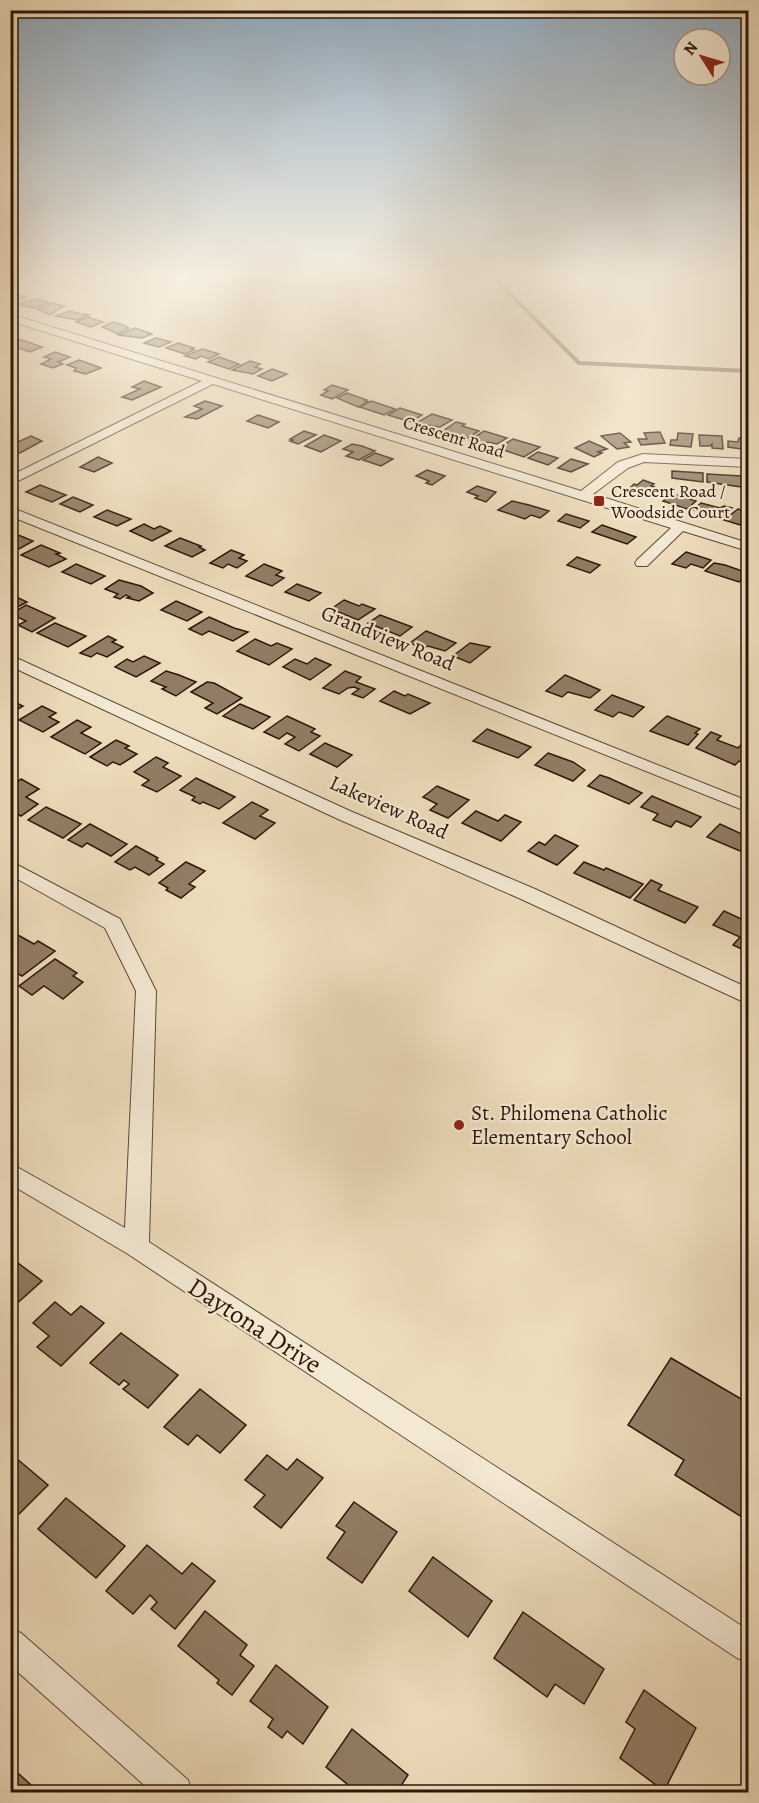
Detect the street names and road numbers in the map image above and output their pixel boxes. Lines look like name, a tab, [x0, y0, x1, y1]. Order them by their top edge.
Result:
street label: Crescent Road	[400, 410, 508, 464]
street label: Grandview Road	[317, 599, 459, 678]
street label: Lakeview Road	[325, 768, 453, 846]
street label: Daytona Drive	[181, 1269, 328, 1382]

